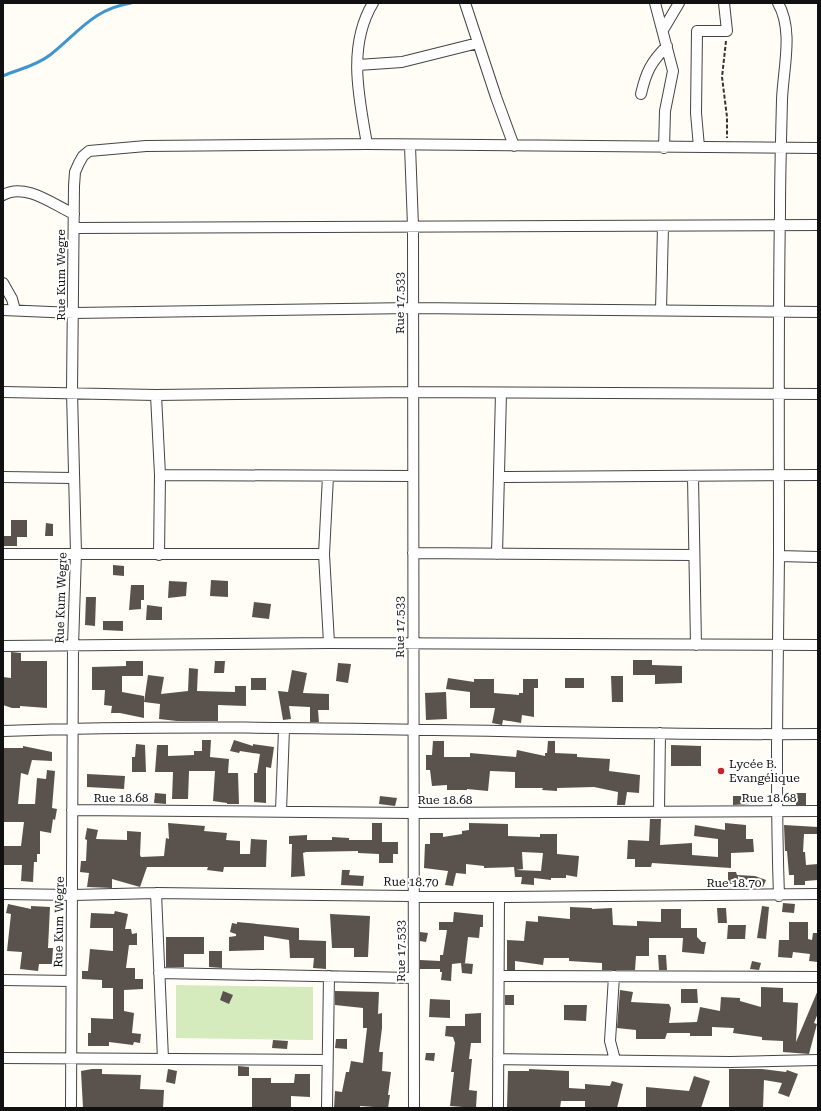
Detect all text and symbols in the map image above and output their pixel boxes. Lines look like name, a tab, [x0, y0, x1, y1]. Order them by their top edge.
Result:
street label: Rue Kum Wegre	[54, 229, 68, 321]
street label: Rue 17.533	[393, 272, 407, 334]
street label: Rue Kum Wegre	[52, 552, 70, 644]
street label: Rue 17.533	[393, 596, 407, 658]
place label: Lycée B. Evangélique	[729, 757, 800, 785]
marker: Lycée B. Evangélique	[716, 766, 726, 776]
street label: Rue 18.68	[93, 791, 149, 805]
street label: Rue 18.68	[741, 791, 797, 805]
street label: Rue 18.68	[417, 793, 473, 807]
street label: Rue 18.70	[383, 875, 439, 889]
street label: Rue Kum Wegre	[51, 876, 67, 968]
street label: Rue 18.70	[706, 876, 762, 890]
street label: Rue 17.533	[394, 920, 408, 982]

